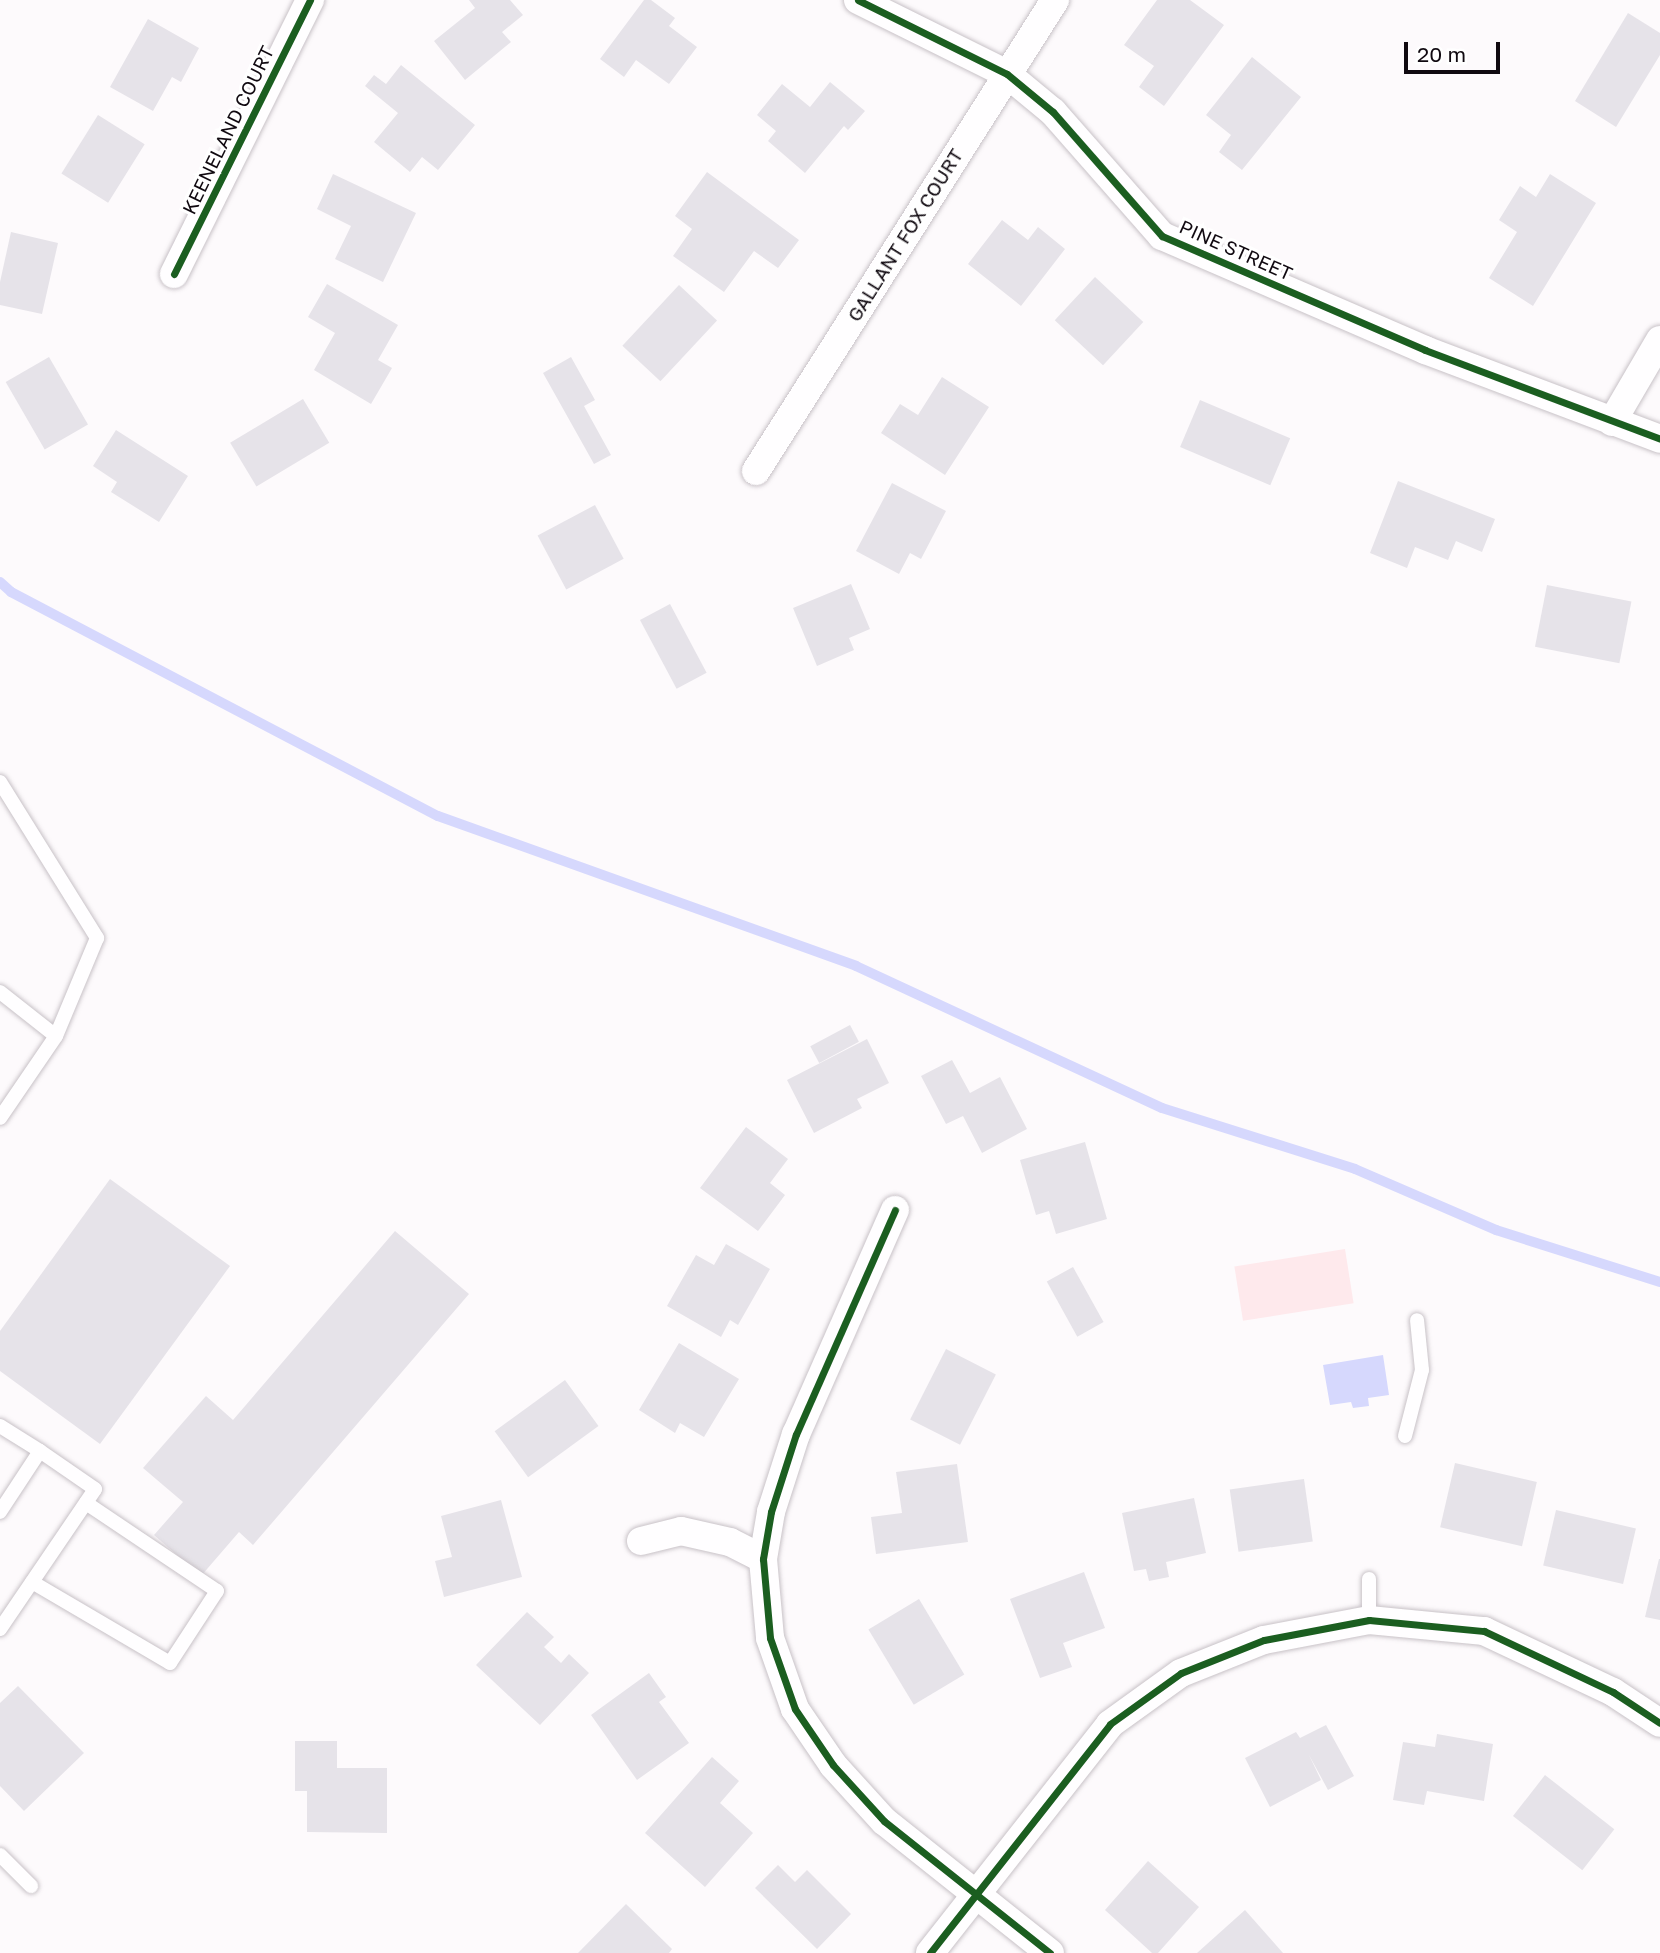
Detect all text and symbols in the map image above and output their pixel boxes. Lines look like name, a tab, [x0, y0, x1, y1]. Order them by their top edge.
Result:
scale bar	[1408, 28, 1504, 72]
text: 20 m	[1417, 41, 1466, 67]
street label: KEENELAND COURT	[177, 42, 279, 218]
street label: GALLANT FOX COURT	[843, 144, 967, 326]
street label: PINE STREET	[1176, 215, 1296, 285]

